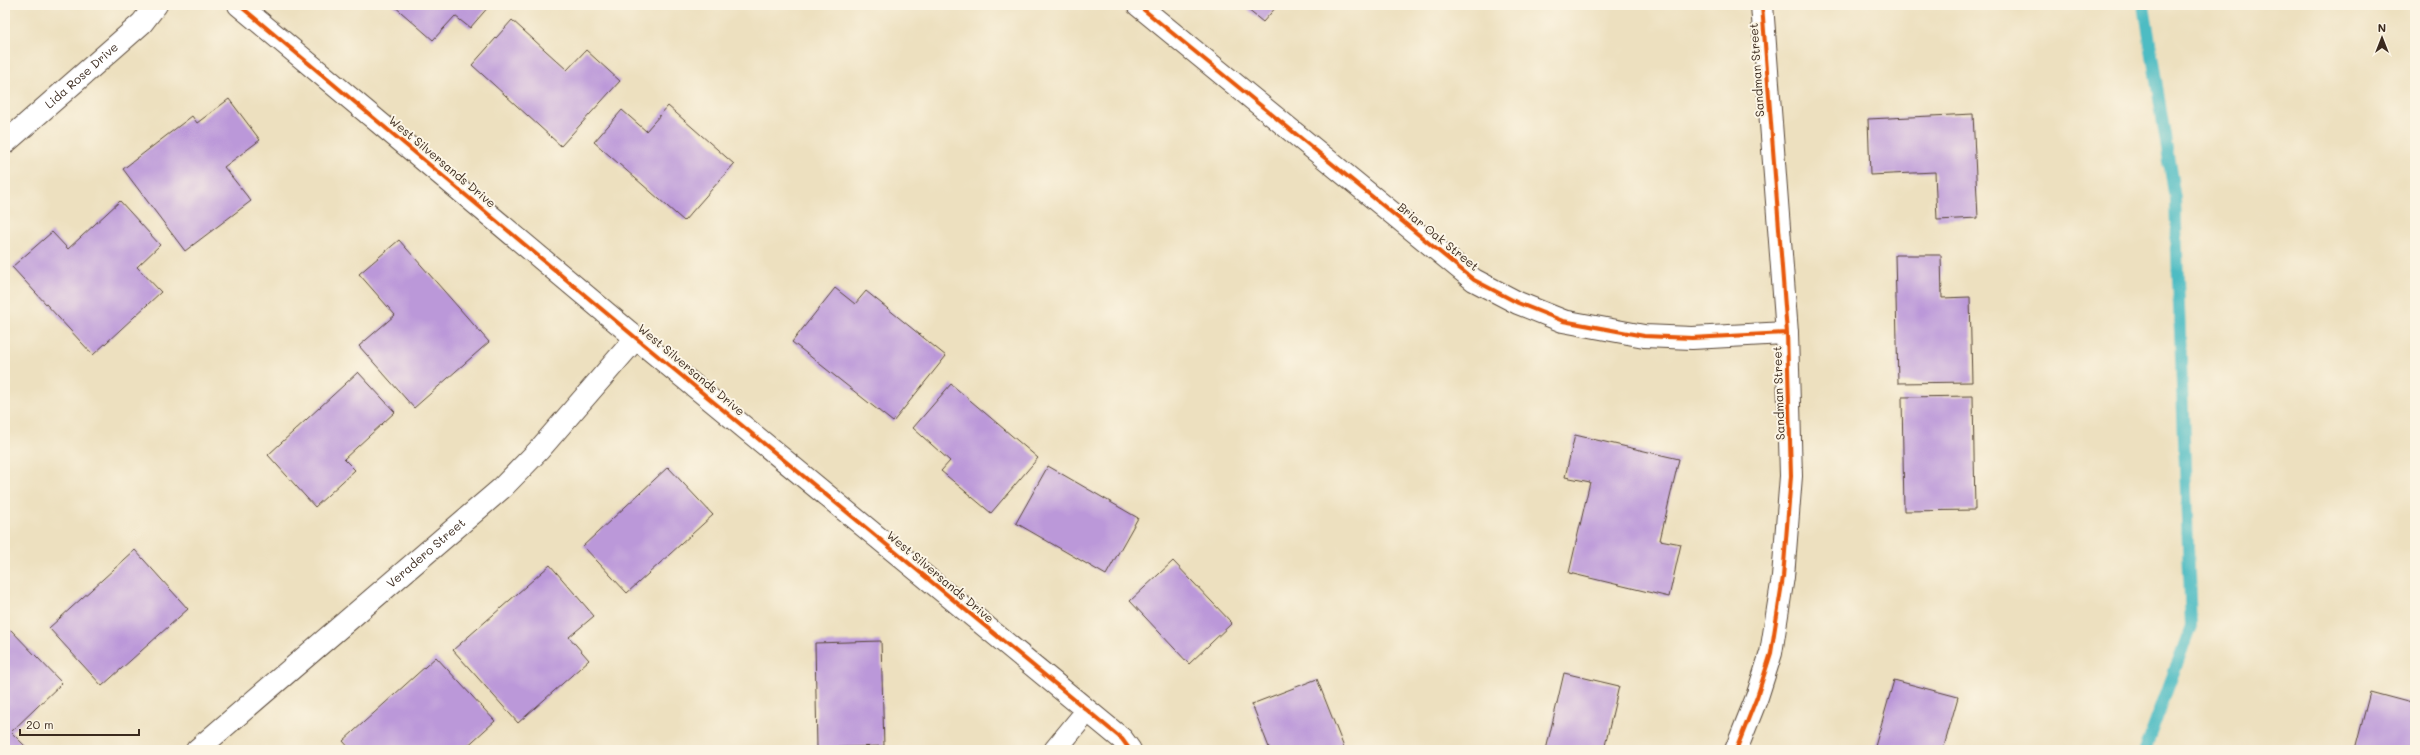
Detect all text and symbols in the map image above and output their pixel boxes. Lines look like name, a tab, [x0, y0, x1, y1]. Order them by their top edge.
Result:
north arrow	[2362, 18, 2402, 58]
text: N	[2378, 20, 2386, 35]
street label: Sandman Street	[1745, 23, 1767, 118]
street label: Lida Rose Drive	[41, 38, 121, 112]
street label: West Silversands Drive	[386, 112, 500, 211]
street label: Briar Oak Street	[1395, 199, 1482, 274]
street label: West Silversands Drive	[635, 320, 749, 419]
street label: Sandman Street	[1768, 346, 1788, 440]
street label: Veradero Street	[383, 514, 468, 591]
street label: West Silversands Drive	[884, 527, 998, 626]
scale bar	[20, 711, 139, 737]
text: 20 m	[26, 716, 54, 732]

